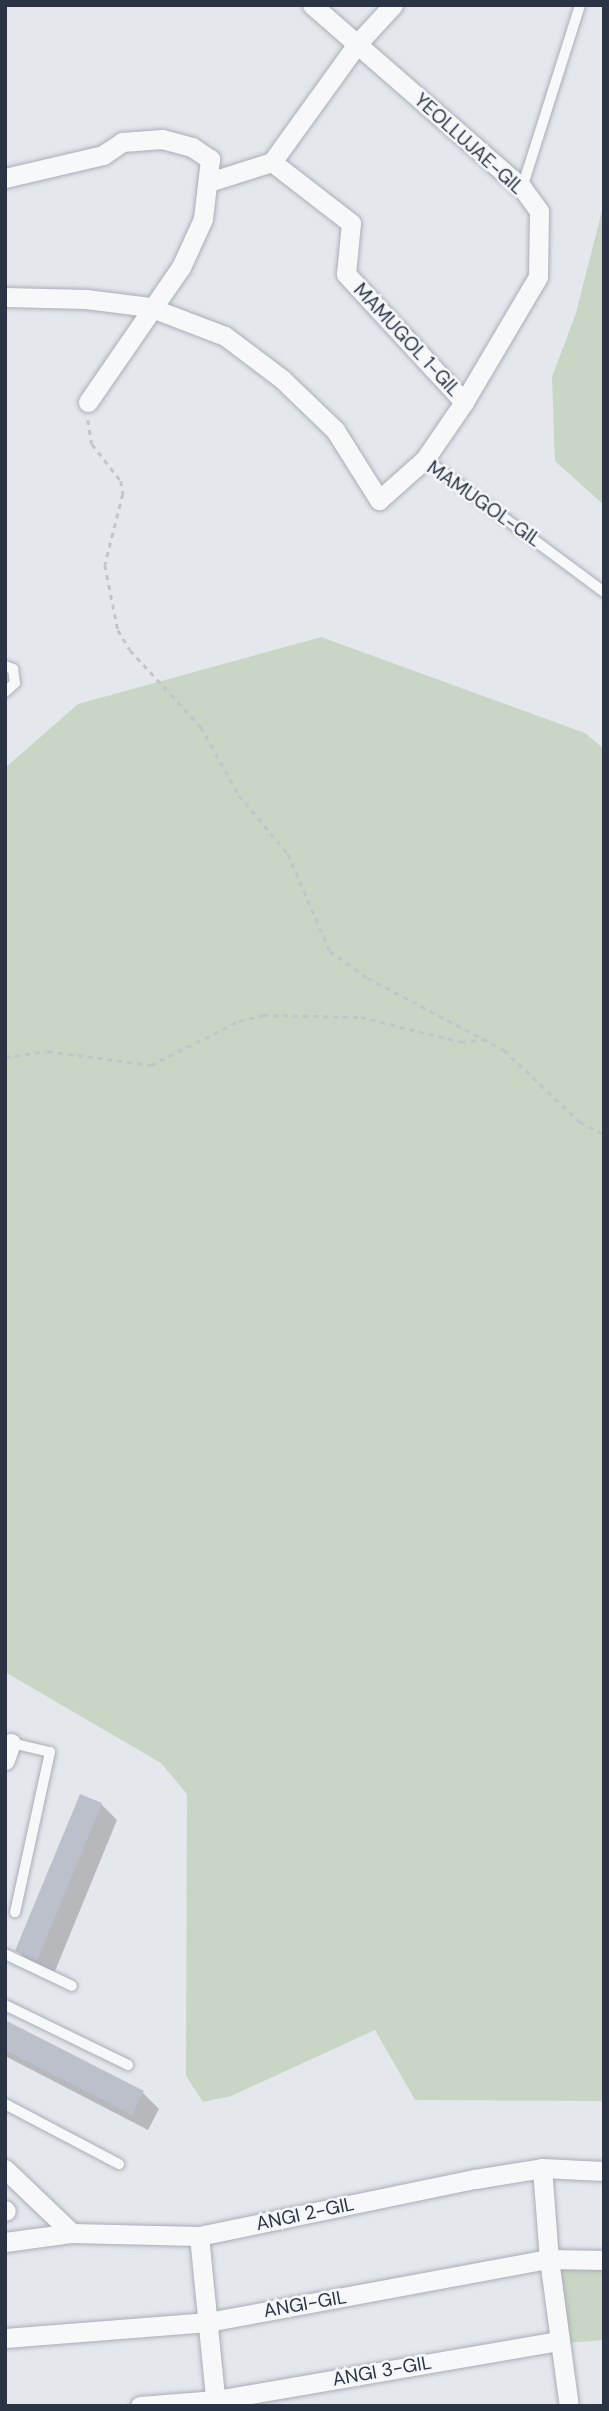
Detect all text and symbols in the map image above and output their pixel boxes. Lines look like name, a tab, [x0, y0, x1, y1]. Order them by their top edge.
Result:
street label: YEOLLUJAE-GIL	[409, 89, 529, 199]
street label: MAMUGOL 1-GIL	[349, 279, 465, 401]
street label: MAMUGOL-GIL	[423, 456, 545, 552]
street label: ANGI 2-GIL	[254, 2192, 356, 2236]
street label: ANGI-GIL	[262, 2286, 348, 2322]
street label: ANGI 3-GIL	[331, 2351, 433, 2391]

